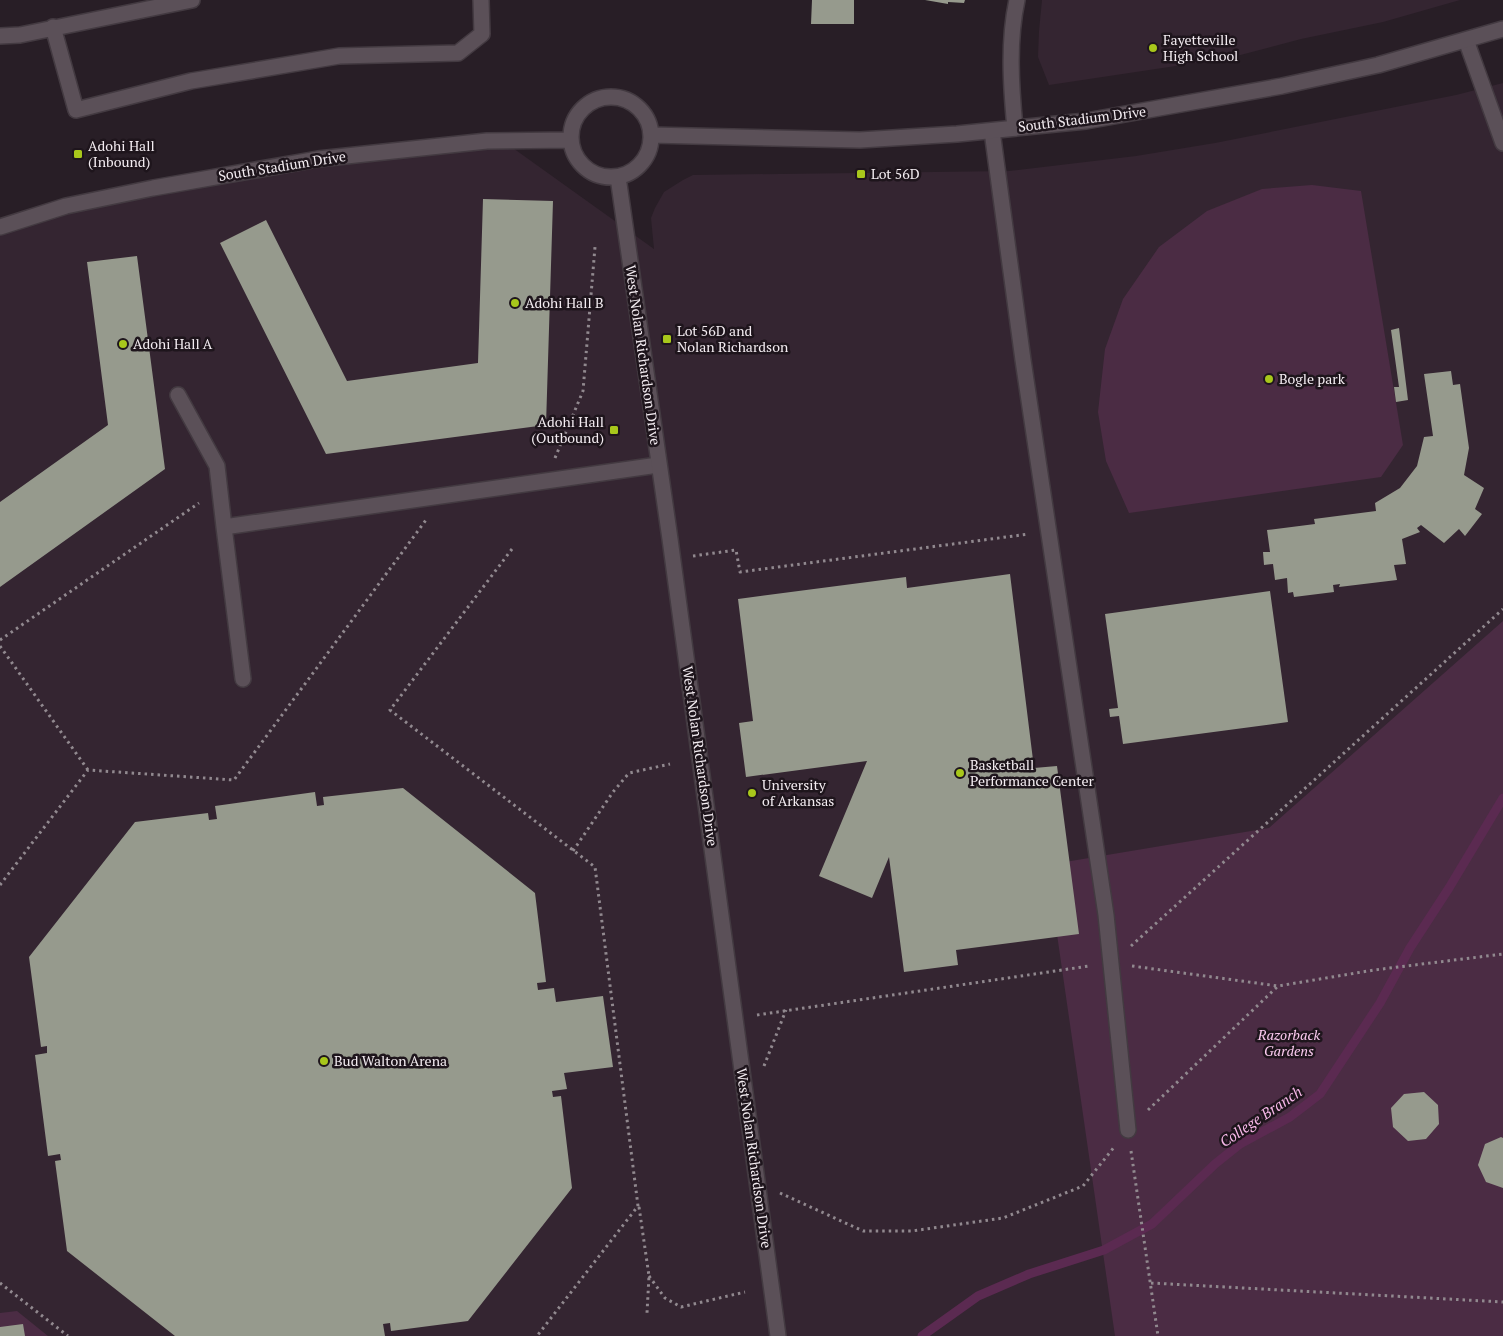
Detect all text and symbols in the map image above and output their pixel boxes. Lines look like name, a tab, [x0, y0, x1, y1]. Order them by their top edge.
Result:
place label: Fayetteville High School	[1163, 30, 1238, 65]
marker: Fayetteville High School	[1147, 42, 1159, 54]
street label: South Stadium Drive	[1017, 101, 1147, 136]
place label: Adohi Hall (Inbound)	[88, 136, 155, 171]
street label: South Stadium Drive	[217, 146, 347, 185]
marker: Adohi Hall (Inbound)	[72, 148, 84, 160]
place label: Lot 56D	[871, 164, 920, 183]
marker: Lot 56D	[855, 168, 867, 180]
street label: West Nolan Richardson Drive	[621, 264, 666, 446]
place label: Adohi Hall B	[525, 293, 604, 312]
marker: Adohi Hall B	[509, 297, 521, 309]
place label: Lot 56D and Nolan Richardson	[677, 321, 789, 356]
marker: Lot 56D and Nolan Richardson	[661, 333, 673, 345]
place label: Adohi Hall A	[133, 334, 213, 353]
marker: Adohi Hall A	[117, 338, 129, 350]
place label: Bogle park	[1279, 369, 1346, 388]
marker: Bogle park	[1263, 373, 1275, 385]
place label: Adohi Hall (Outbound)	[531, 412, 604, 447]
marker: Adohi Hall (Outbound)	[608, 424, 620, 436]
street label: West Nolan Richardson Drive	[678, 665, 723, 847]
place label: Basketball Performance Center	[970, 755, 1094, 790]
marker: Basketball Performance Center	[954, 767, 966, 779]
place label: University of Arkansas	[762, 775, 834, 810]
marker: University of Arkansas	[746, 787, 758, 799]
park label: Razorback Gardens	[1257, 1025, 1320, 1060]
place label: Bud Walton Arena	[334, 1051, 447, 1070]
marker: Bud Walton Arena	[318, 1055, 330, 1067]
street label: West Nolan Richardson Drive	[732, 1067, 777, 1249]
water label: College Branch	[1215, 1081, 1306, 1151]

